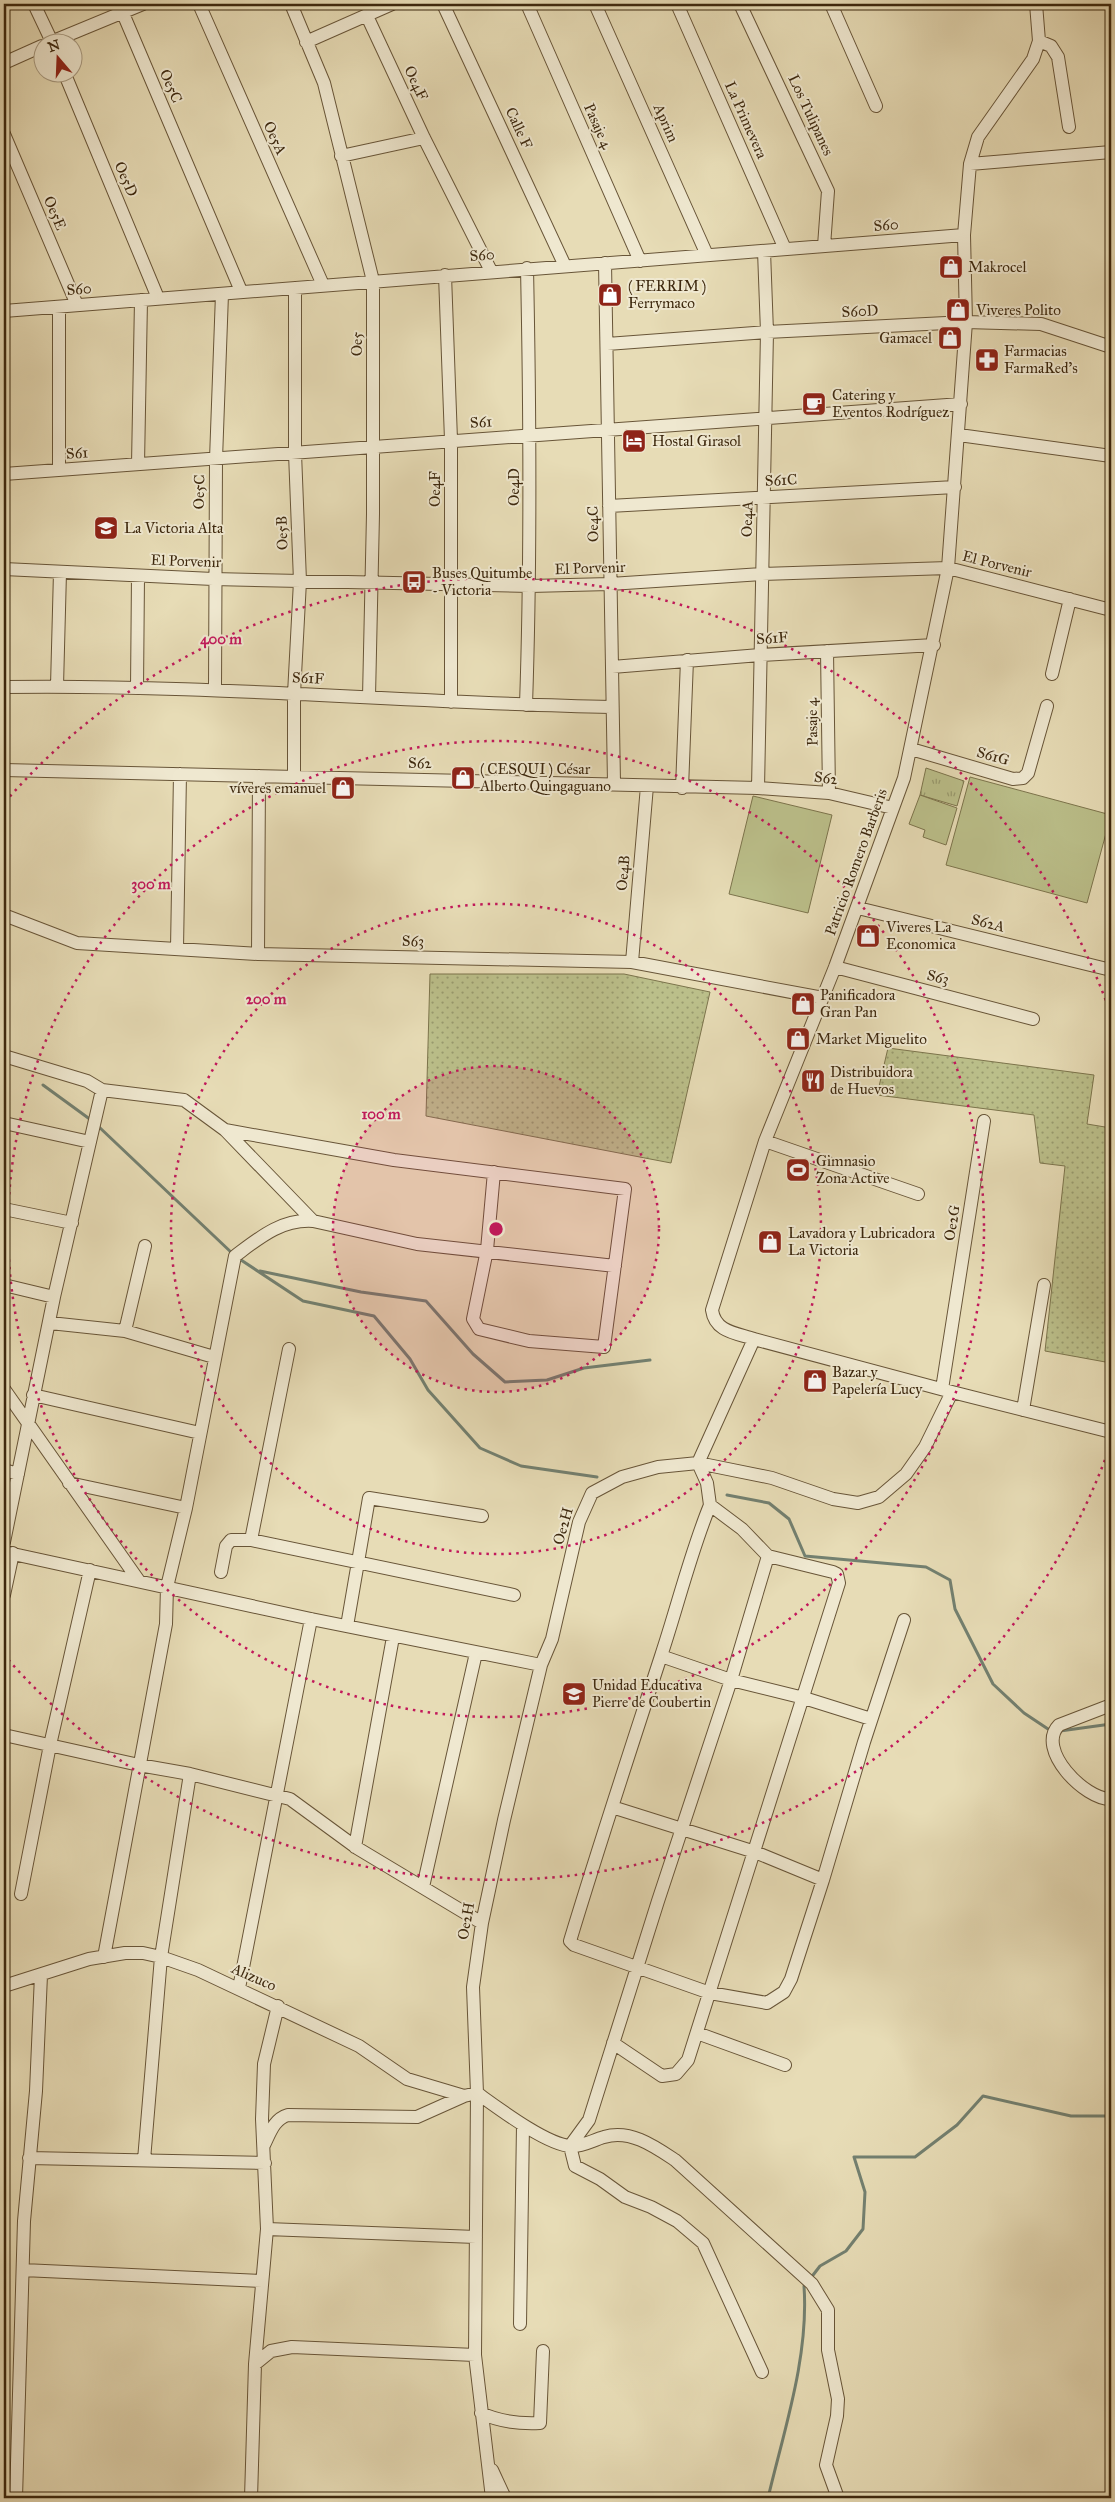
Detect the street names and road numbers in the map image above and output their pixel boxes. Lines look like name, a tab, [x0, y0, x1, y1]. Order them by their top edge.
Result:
street label: Oe4F	[400, 63, 432, 103]
street label: Oe5C	[156, 66, 186, 106]
street label: Los Tulipanes	[784, 72, 838, 158]
street label: La Primevera	[721, 78, 771, 162]
street label: Pasaje 4	[580, 100, 616, 152]
street label: Aprim	[649, 100, 682, 145]
street label: Calle F	[502, 104, 537, 152]
street label: Oe5A	[259, 118, 291, 158]
street label: Oe5D	[111, 159, 141, 199]
street label: Oe5E	[40, 193, 70, 233]
street label: S60	[873, 215, 899, 235]
street label: S60	[469, 245, 495, 265]
street label: S60	[66, 279, 92, 299]
street label: S60D	[841, 301, 879, 321]
street label: Oe5	[348, 332, 366, 356]
street label: S61	[469, 412, 493, 432]
street label: S61	[65, 443, 89, 463]
street label: Oe4D	[505, 468, 523, 506]
street label: S61C	[764, 470, 798, 490]
street label: Oe4F	[426, 471, 444, 507]
street label: Oe5C	[190, 474, 208, 510]
street label: Oe4A	[738, 501, 756, 537]
street label: Oe4C	[584, 506, 602, 542]
street label: Oe5B	[272, 515, 292, 551]
street label: El Porvenir	[960, 547, 1034, 581]
street label: El Porvenir	[150, 551, 222, 571]
street label: El Porvenir	[554, 558, 626, 578]
street label: S61F	[755, 628, 789, 648]
street label: S61F	[292, 668, 325, 688]
street label: Pasaje 4	[803, 697, 821, 746]
street label: S61G	[975, 743, 1011, 769]
street label: S62	[408, 754, 433, 772]
street label: S62	[813, 768, 839, 788]
street label: Patricio Romero Barberis	[821, 786, 891, 938]
street label: Oe4B	[612, 854, 634, 892]
street label: S62A	[969, 910, 1007, 936]
street label: S63	[402, 932, 424, 950]
street label: S63	[925, 966, 951, 988]
street label: Oe2G	[940, 1204, 964, 1242]
street label: Oe2H	[549, 1505, 577, 1547]
street label: Oe2H	[454, 1901, 478, 1941]
street label: Alizuco	[228, 1959, 280, 1995]

